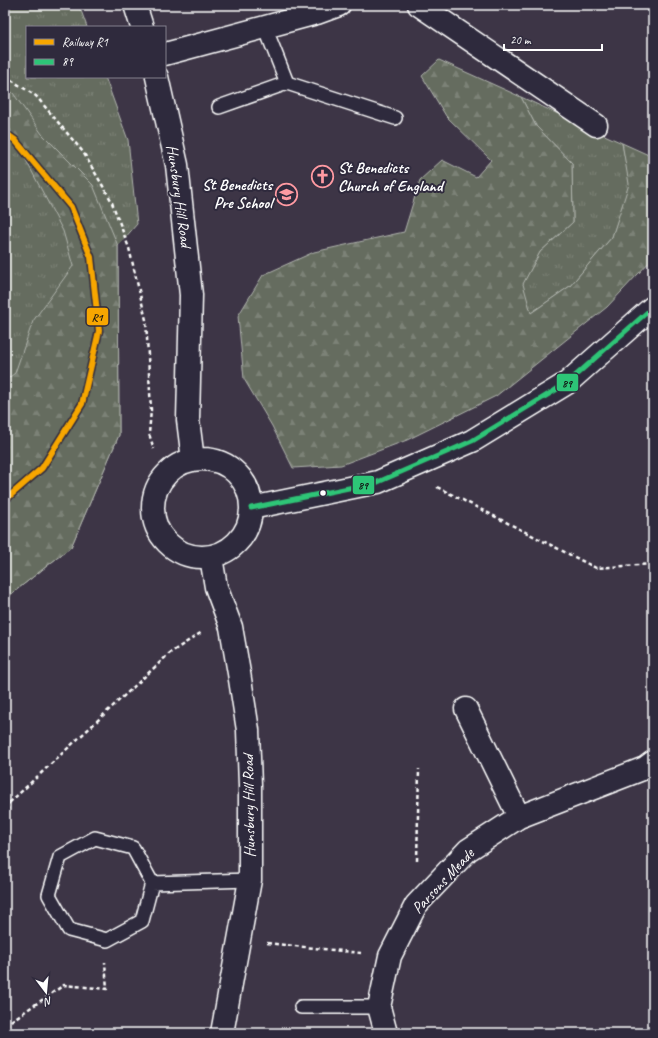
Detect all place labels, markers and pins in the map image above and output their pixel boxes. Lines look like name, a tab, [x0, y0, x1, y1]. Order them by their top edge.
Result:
place label: St Benedicts Church of England	[338, 158, 445, 196]
church icon: St Benedicts Church of England	[310, 164, 336, 190]
place label: St Benedicts Pre School	[202, 175, 275, 213]
school or university icon: St Benedicts Pre School	[274, 181, 300, 207]
unlabelled marker	[318, 488, 328, 498]

